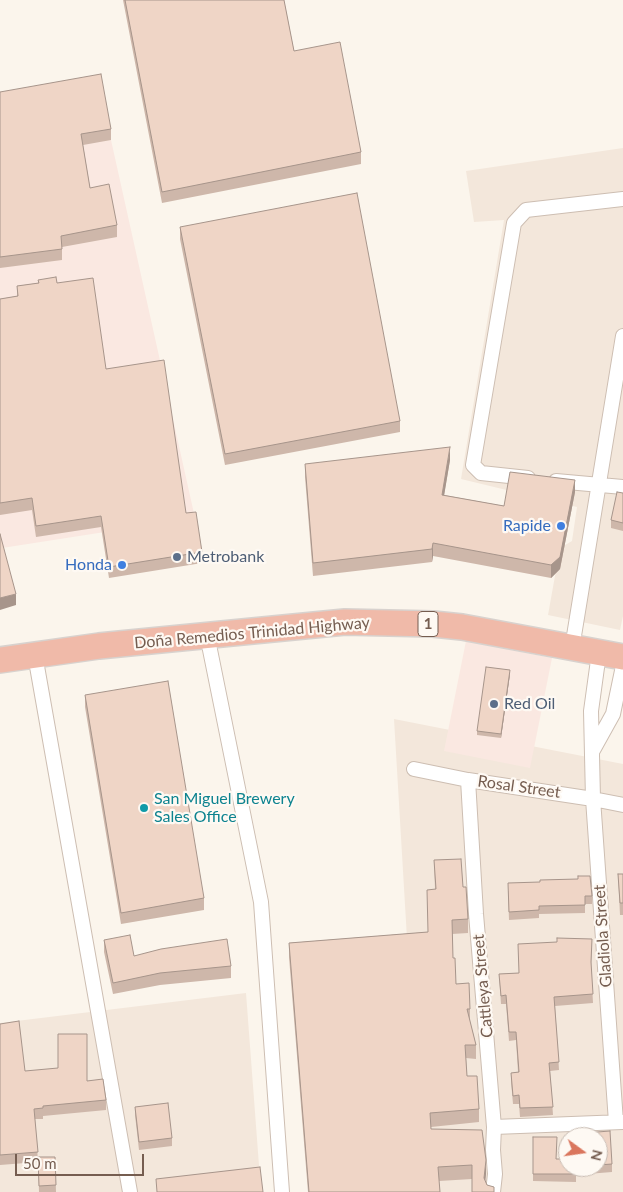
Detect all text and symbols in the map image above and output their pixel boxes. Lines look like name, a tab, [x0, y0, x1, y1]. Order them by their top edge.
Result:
place label: Rapide	[503, 516, 551, 536]
marker: Rapide	[555, 520, 567, 532]
place label: Metrobank	[187, 547, 264, 567]
marker: Metrobank	[171, 551, 183, 563]
place label: Honda	[65, 555, 112, 575]
marker: Honda	[116, 559, 128, 571]
road number: 1	[418, 612, 438, 636]
street label: Doña Remedios Trinidad Highway	[133, 613, 371, 653]
place label: Red Oil	[504, 694, 555, 714]
marker: Red Oil	[488, 698, 500, 710]
street label: Rosal Street	[476, 772, 562, 802]
place label: San Miguel Brewery Sales Office	[154, 789, 295, 827]
marker: San Miguel Brewery Sales Office	[138, 802, 150, 814]
street label: Gladiola Street	[590, 884, 616, 988]
street label: Cattleya Street	[469, 933, 497, 1039]
north arrow	[558, 1127, 608, 1177]
scale bar	[18, 1144, 146, 1176]
text: N	[588, 1148, 607, 1163]
text: 50 m	[23, 1154, 57, 1172]

